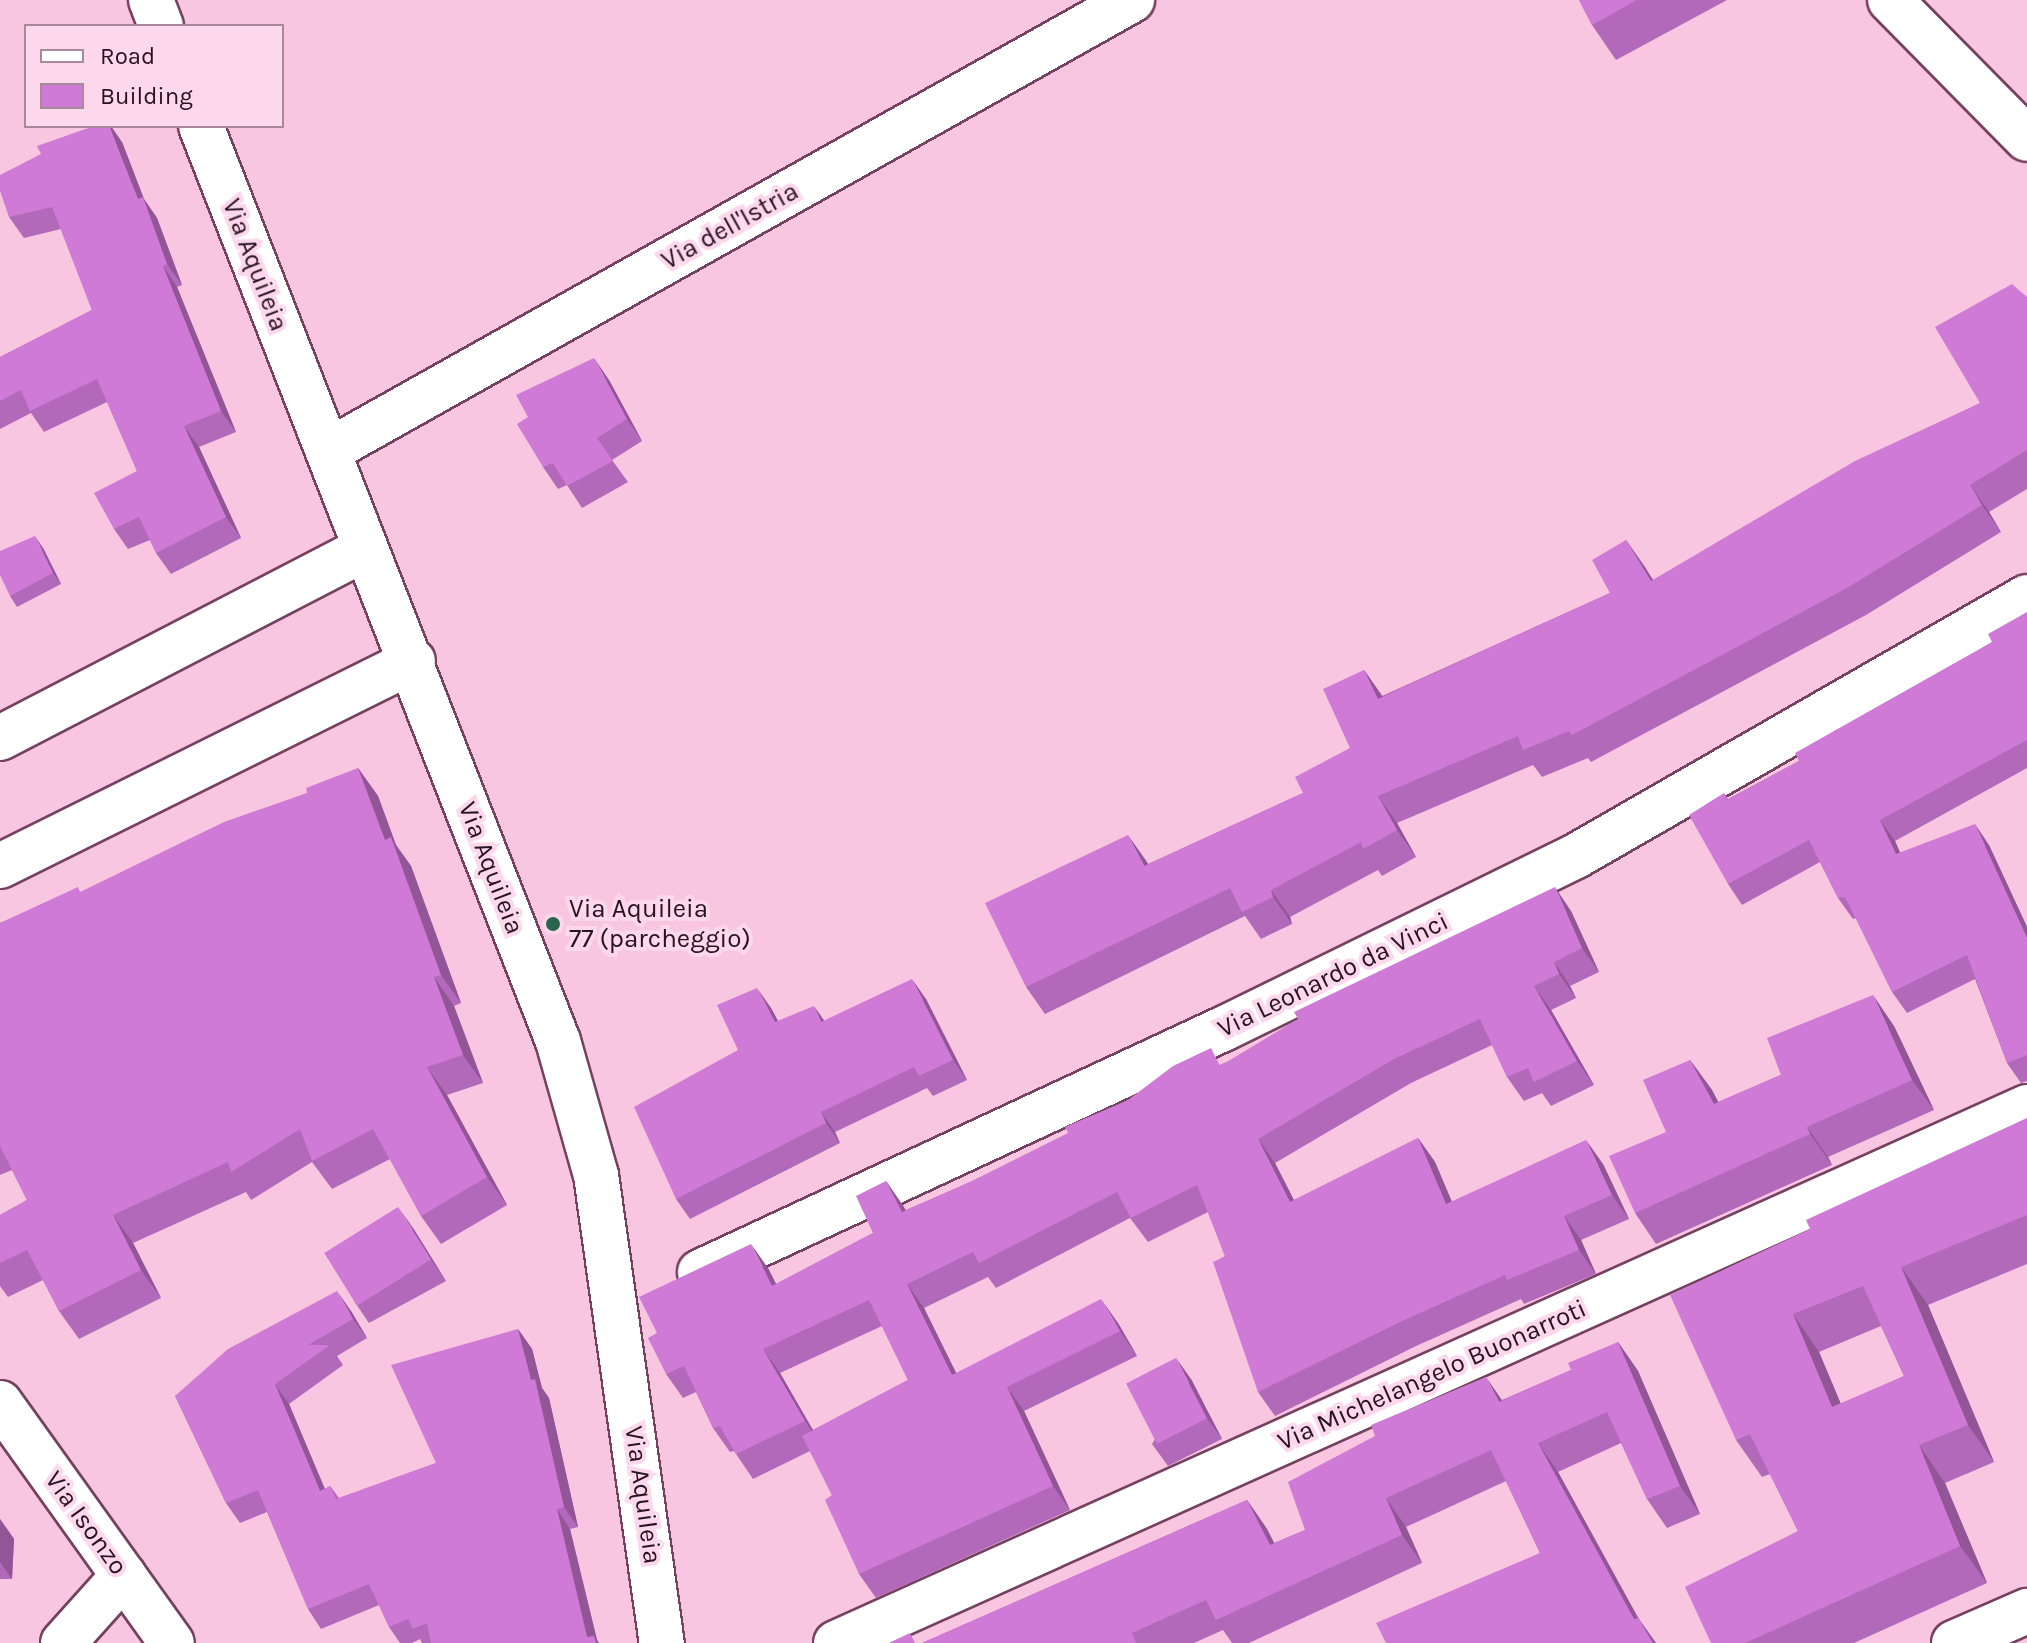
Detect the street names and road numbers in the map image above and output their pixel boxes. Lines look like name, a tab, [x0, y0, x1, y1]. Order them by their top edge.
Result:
street label: Via dell'Istria	[656, 176, 804, 276]
street label: Via Aquileia	[215, 194, 295, 336]
street label: Via Aquileia	[451, 797, 531, 939]
street label: Via Leonardo da Vinci	[1213, 906, 1453, 1044]
street label: Via Michelangelo Buonarroti	[1273, 1293, 1591, 1457]
street label: Via Aquileia	[618, 1424, 668, 1566]
street label: Via Isonzo	[38, 1465, 134, 1581]

